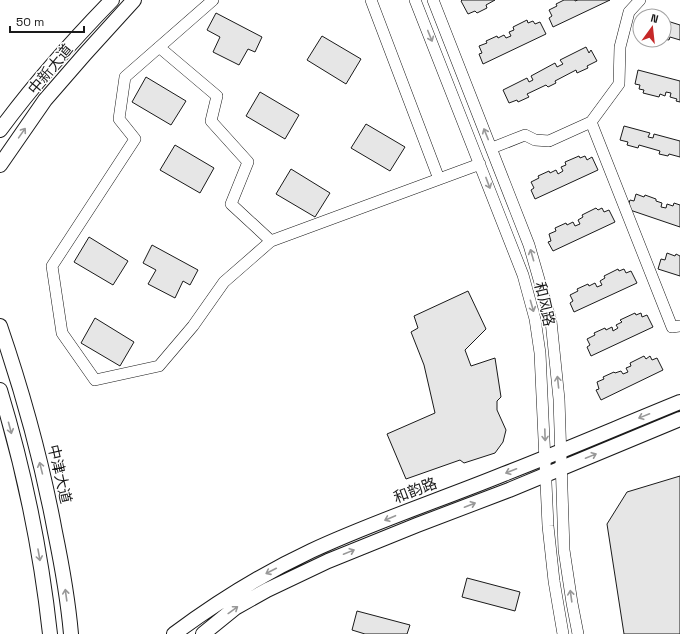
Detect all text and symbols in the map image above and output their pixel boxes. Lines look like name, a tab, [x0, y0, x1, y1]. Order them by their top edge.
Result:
scale bar	[10, 8, 84, 34]
north arrow	[632, 8, 672, 48]
text: N	[649, 11, 660, 26]
text: 50 m	[16, 14, 44, 30]
one-way arrow	[426, 30, 434, 42]
street label: 中新大道	[23, 40, 77, 98]
one-way arrow	[18, 128, 26, 139]
one-way arrow	[482, 128, 489, 140]
one-way arrow	[484, 177, 492, 189]
one-way arrow	[528, 249, 535, 262]
street label: 和风路	[531, 280, 559, 328]
one-way arrow	[528, 299, 536, 312]
one-way arrow	[554, 376, 561, 389]
one-way arrow	[638, 413, 650, 421]
one-way arrow	[7, 421, 14, 434]
one-way arrow	[541, 428, 549, 441]
street label: 中津大道	[44, 443, 76, 505]
one-way arrow	[584, 452, 596, 459]
one-way arrow	[37, 462, 45, 475]
one-way arrow	[505, 468, 517, 476]
street label: 和韵路	[391, 473, 439, 507]
one-way arrow	[464, 500, 476, 508]
one-way arrow	[384, 515, 396, 523]
one-way arrow	[35, 548, 43, 561]
one-way arrow	[343, 548, 355, 556]
one-way arrow	[265, 568, 277, 575]
one-way arrow	[62, 589, 70, 602]
one-way arrow	[567, 590, 575, 603]
one-way arrow	[228, 606, 239, 614]

